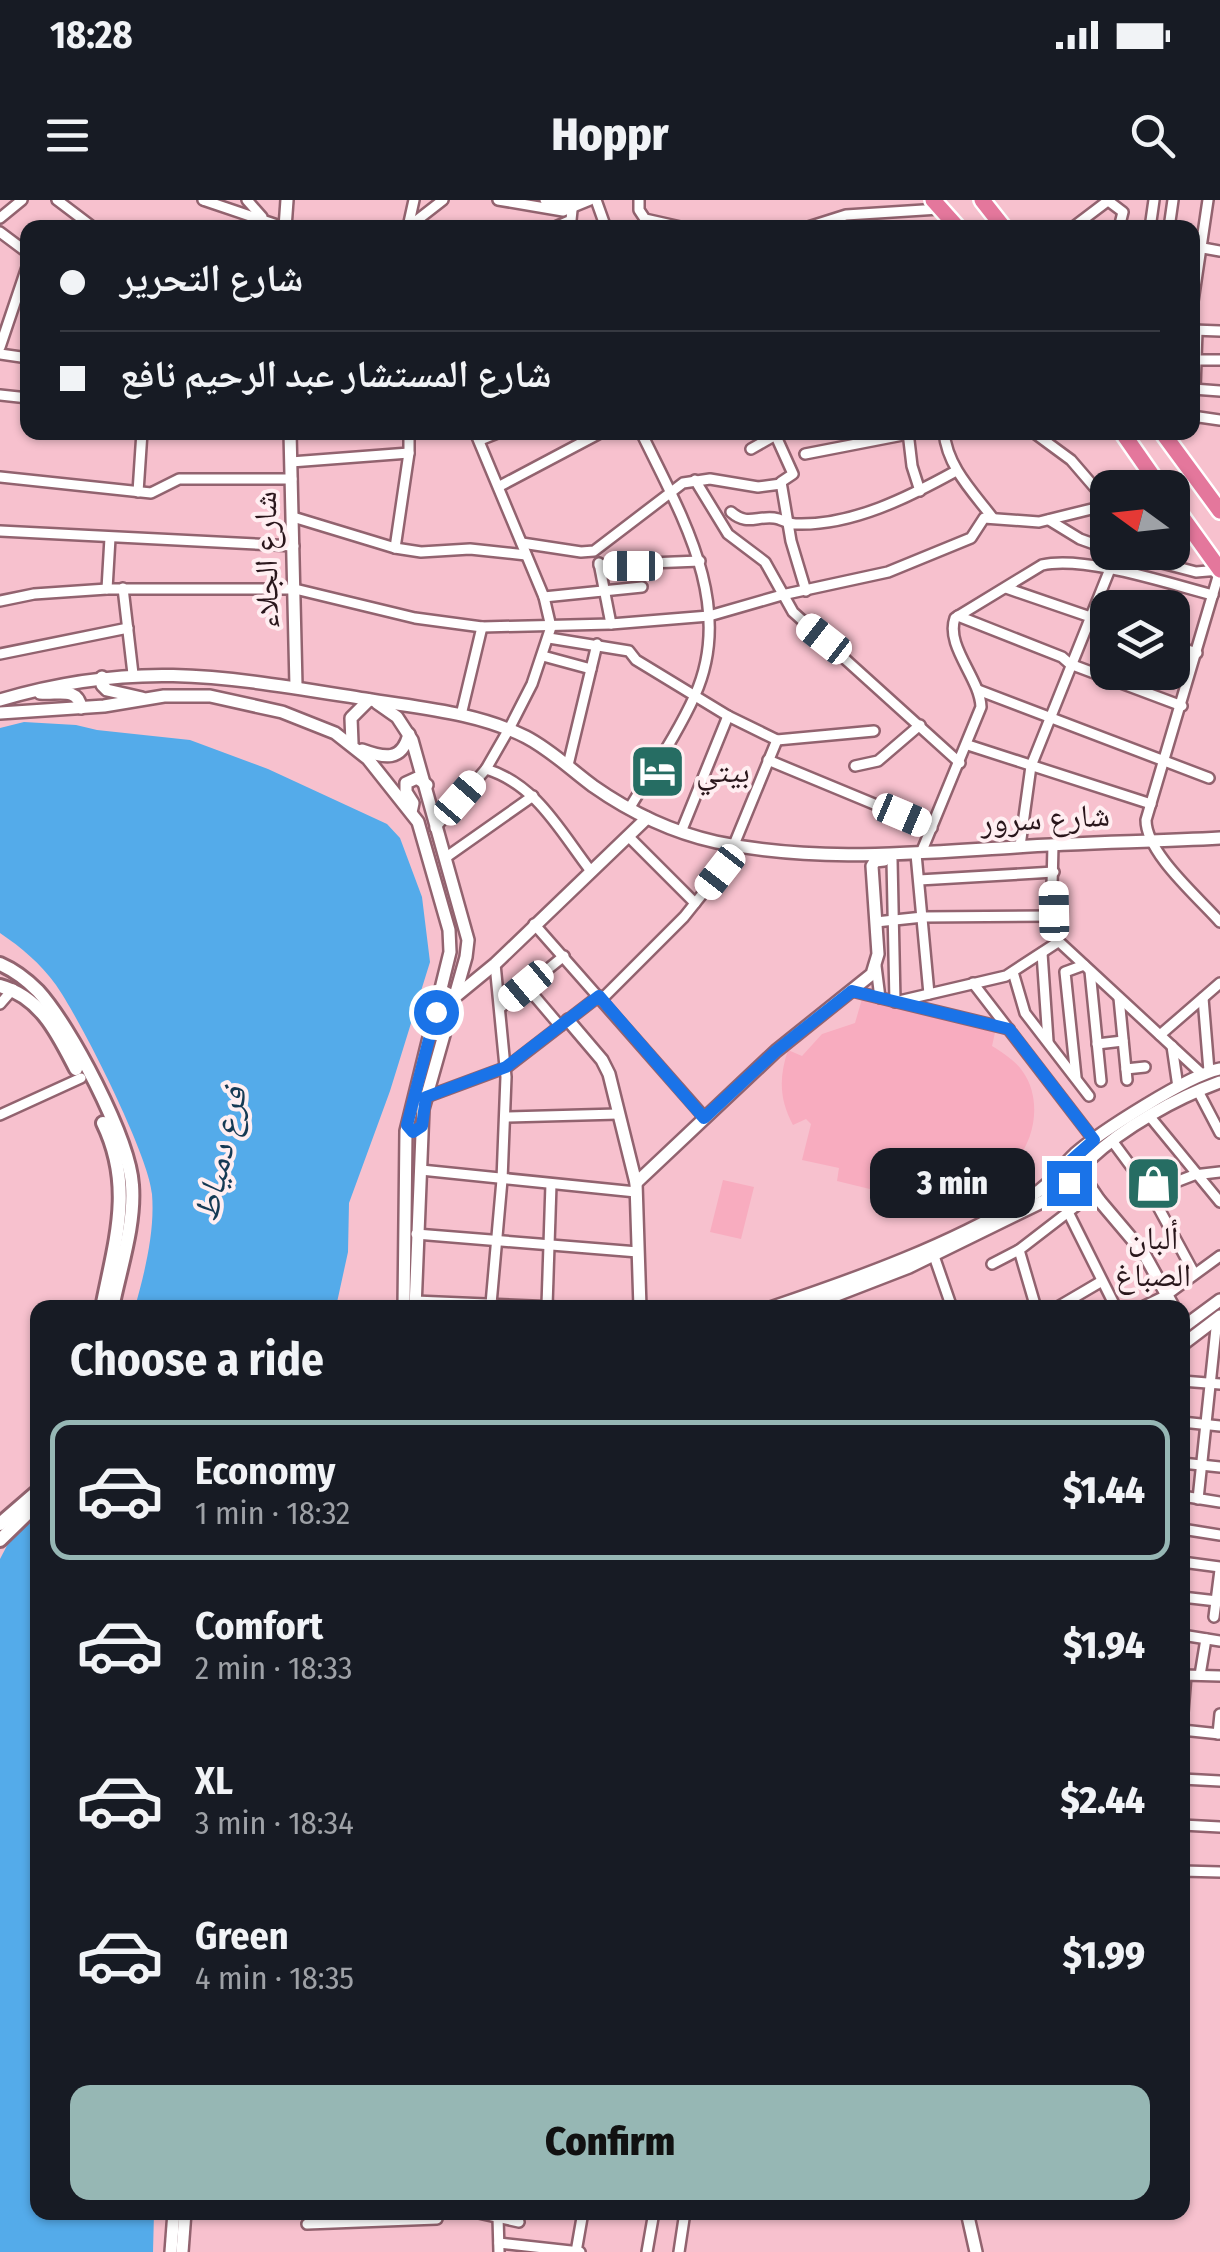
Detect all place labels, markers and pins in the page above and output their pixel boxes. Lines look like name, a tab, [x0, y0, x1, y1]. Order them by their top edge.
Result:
hotel icon: بيتي	[627, 741, 687, 801]
place label: بيتي	[696, 752, 750, 796]
shop icon: ألبان الصباغ	[1123, 1154, 1183, 1214]
place label: ألبان الصباغ	[1115, 1219, 1191, 1295]

